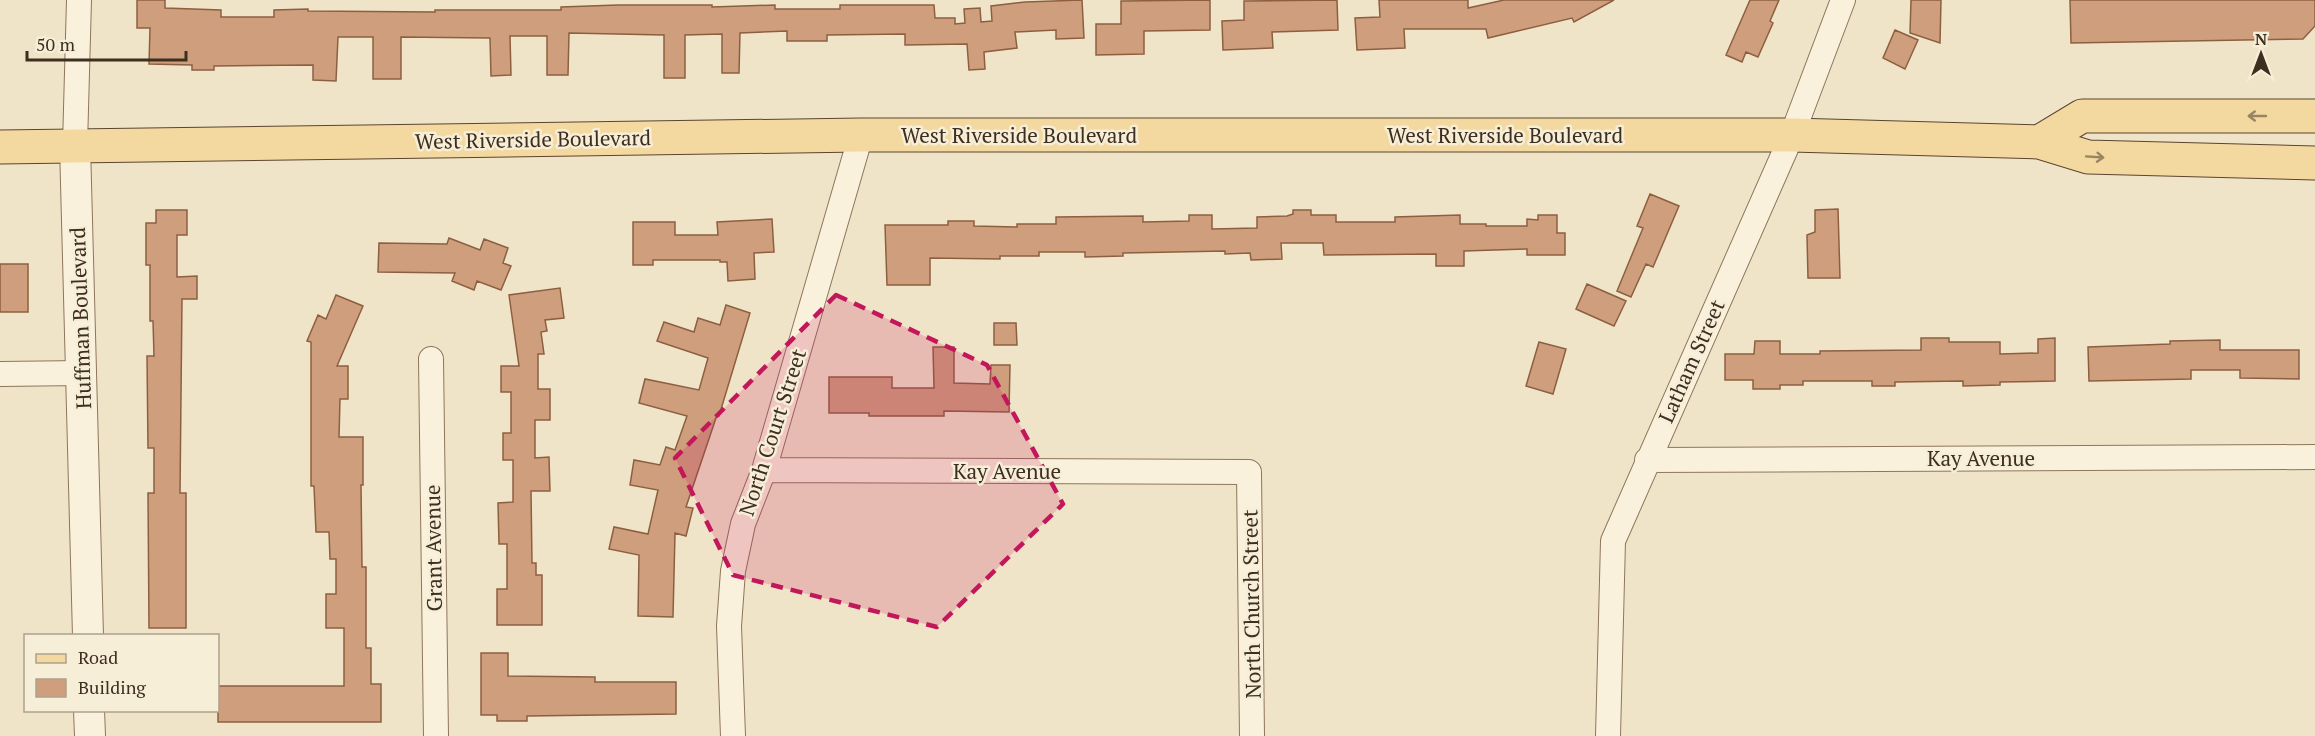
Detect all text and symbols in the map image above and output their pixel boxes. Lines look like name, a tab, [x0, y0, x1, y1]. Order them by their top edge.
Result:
scale bar	[27, 24, 186, 62]
north arrow	[2231, 24, 2291, 84]
text: N	[2255, 28, 2267, 50]
text: 50 m	[36, 32, 76, 56]
one-way arrow	[2247, 110, 2267, 122]
street label: West Riverside Boulevard	[901, 121, 1137, 149]
street label: West Riverside Boulevard	[1387, 121, 1623, 149]
street label: West Riverside Boulevard	[415, 123, 652, 155]
one-way arrow	[2085, 152, 2104, 163]
street label: Huffman Boulevard	[63, 226, 97, 409]
street label: Latham Street	[1651, 295, 1731, 427]
street label: North Court Street	[732, 345, 812, 519]
street label: Kay Avenue	[1927, 444, 2035, 472]
street label: Kay Avenue	[953, 457, 1061, 485]
street label: Grant Avenue	[418, 484, 448, 612]
street label: North Church Street	[1235, 509, 1267, 699]
legend	[24, 634, 219, 712]
text: Road	[78, 645, 118, 669]
text: Building	[78, 675, 146, 699]

